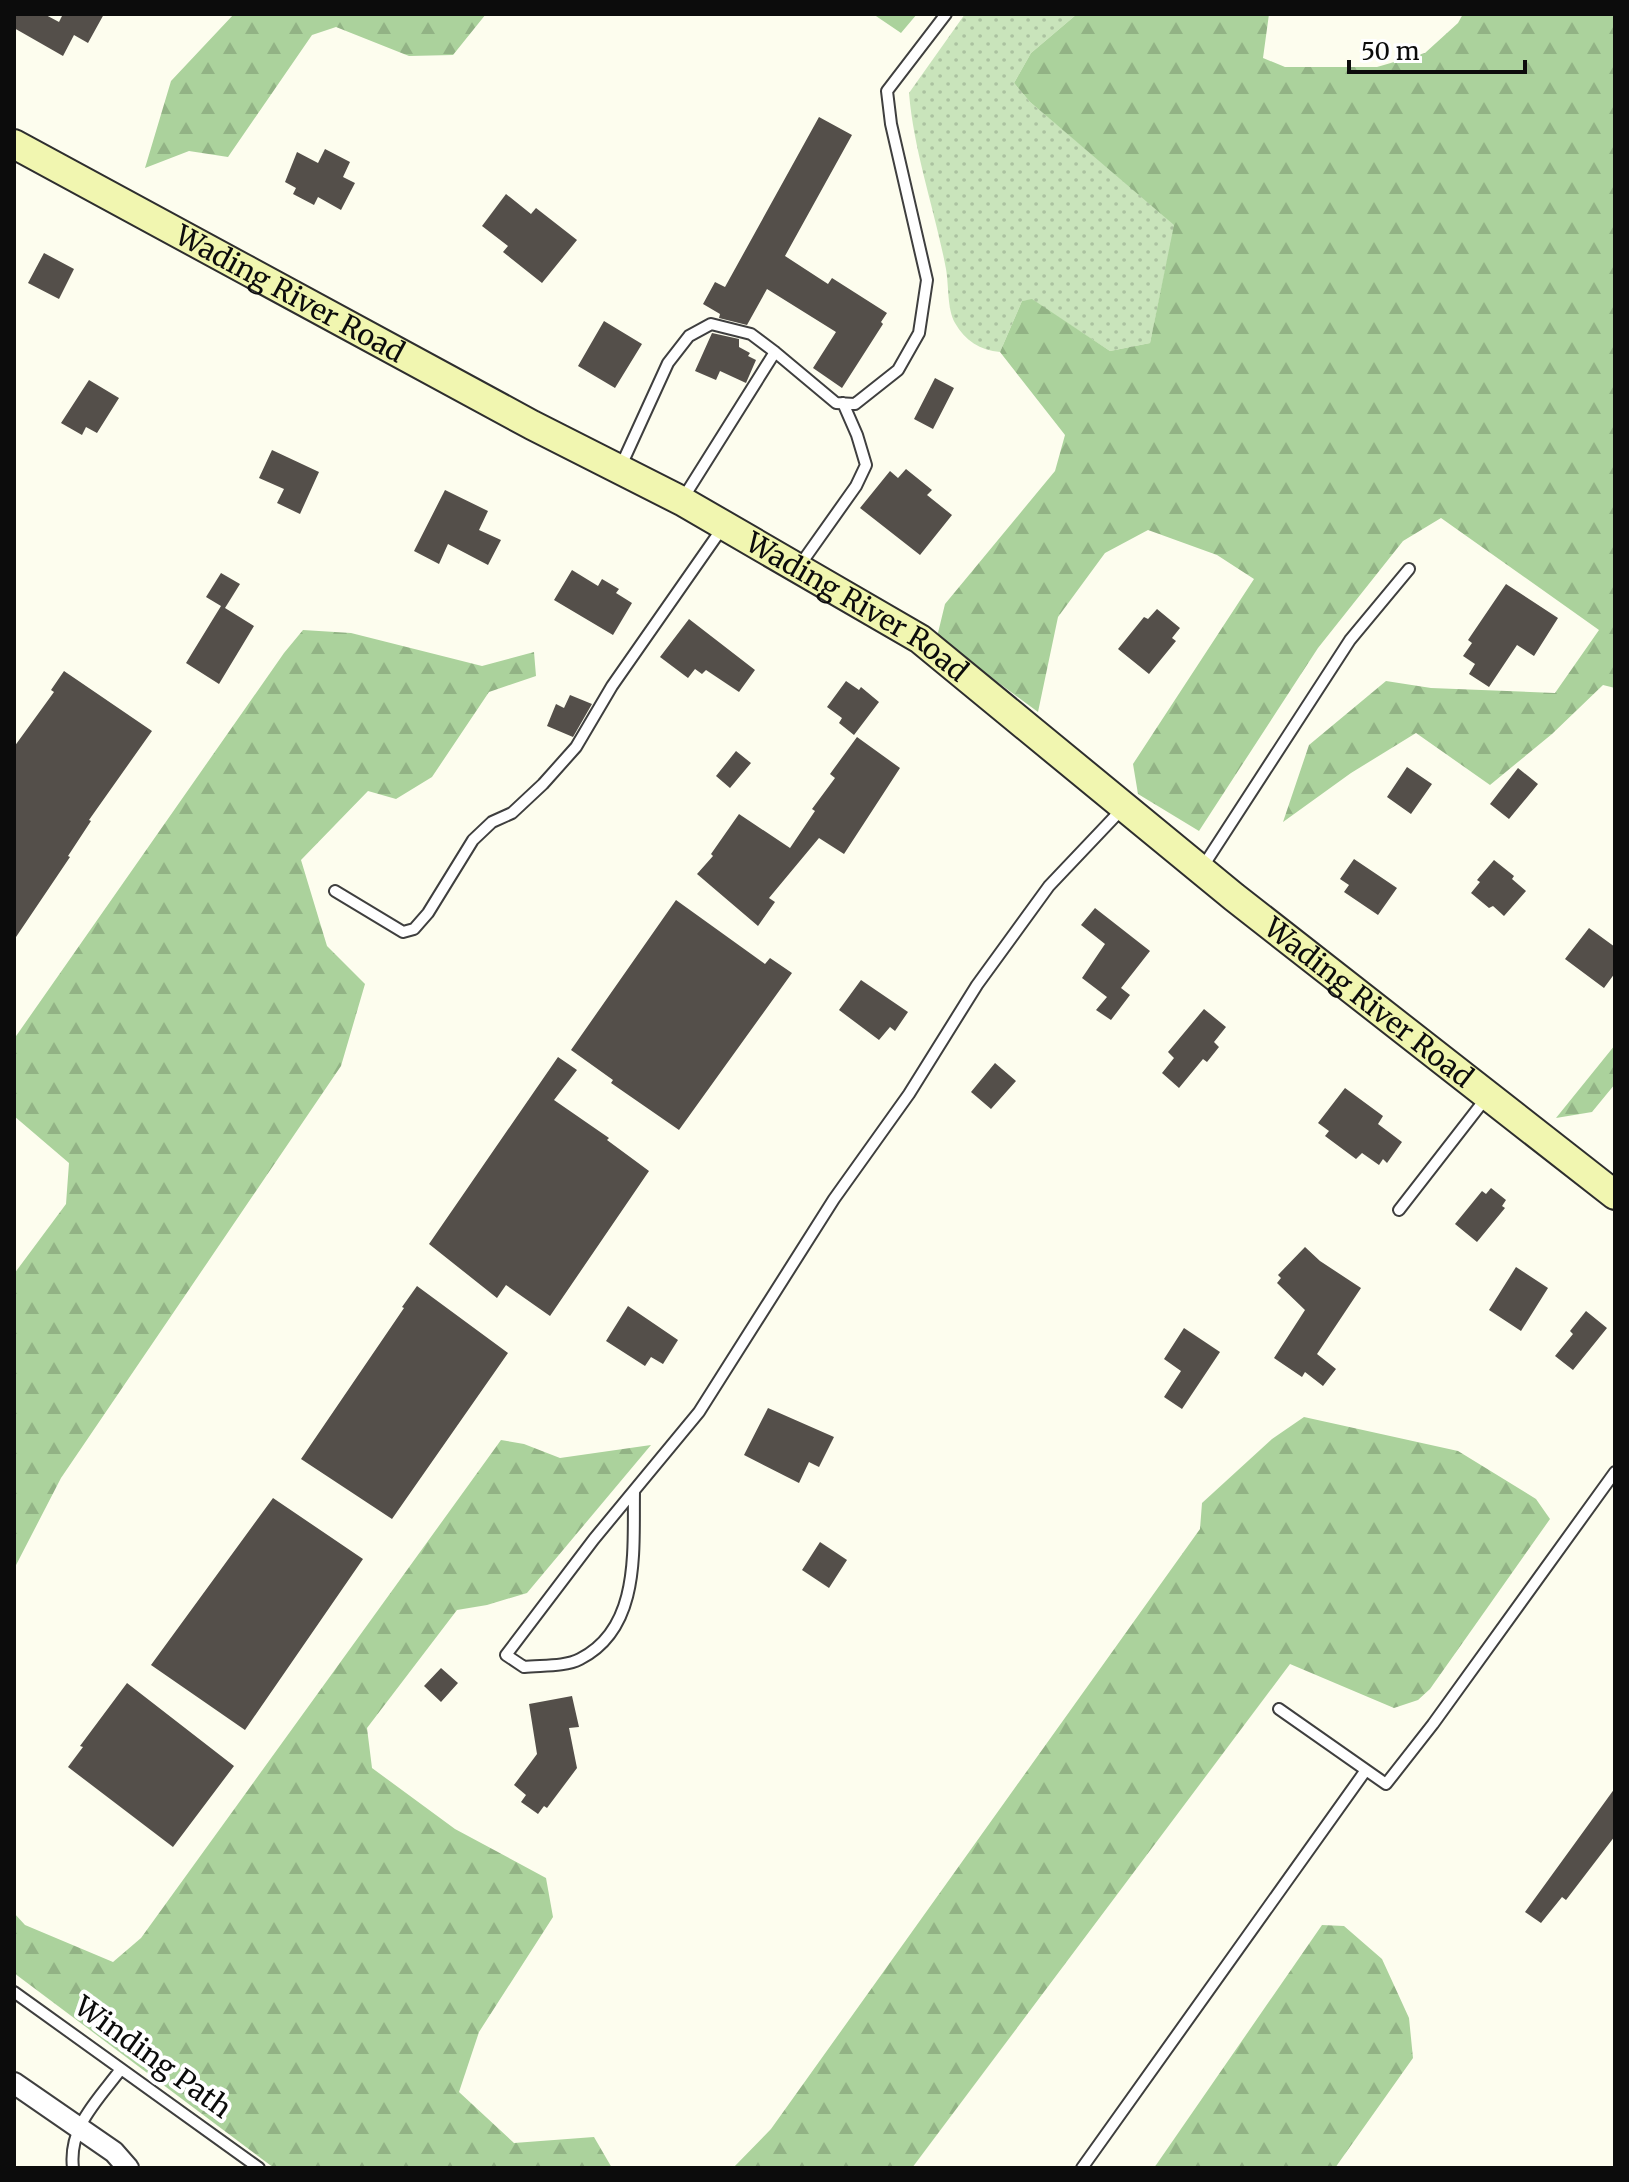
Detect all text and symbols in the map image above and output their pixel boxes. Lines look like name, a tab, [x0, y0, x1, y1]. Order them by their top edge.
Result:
scale bar	[1349, 24, 1525, 74]
text: 50 m	[1361, 36, 1420, 67]
street label: Wading River Road	[168, 217, 411, 371]
street label: Wading River Road	[739, 523, 976, 689]
street label: Wading River Road	[1256, 909, 1481, 1095]
street label: Winding Path	[67, 1988, 238, 2126]

